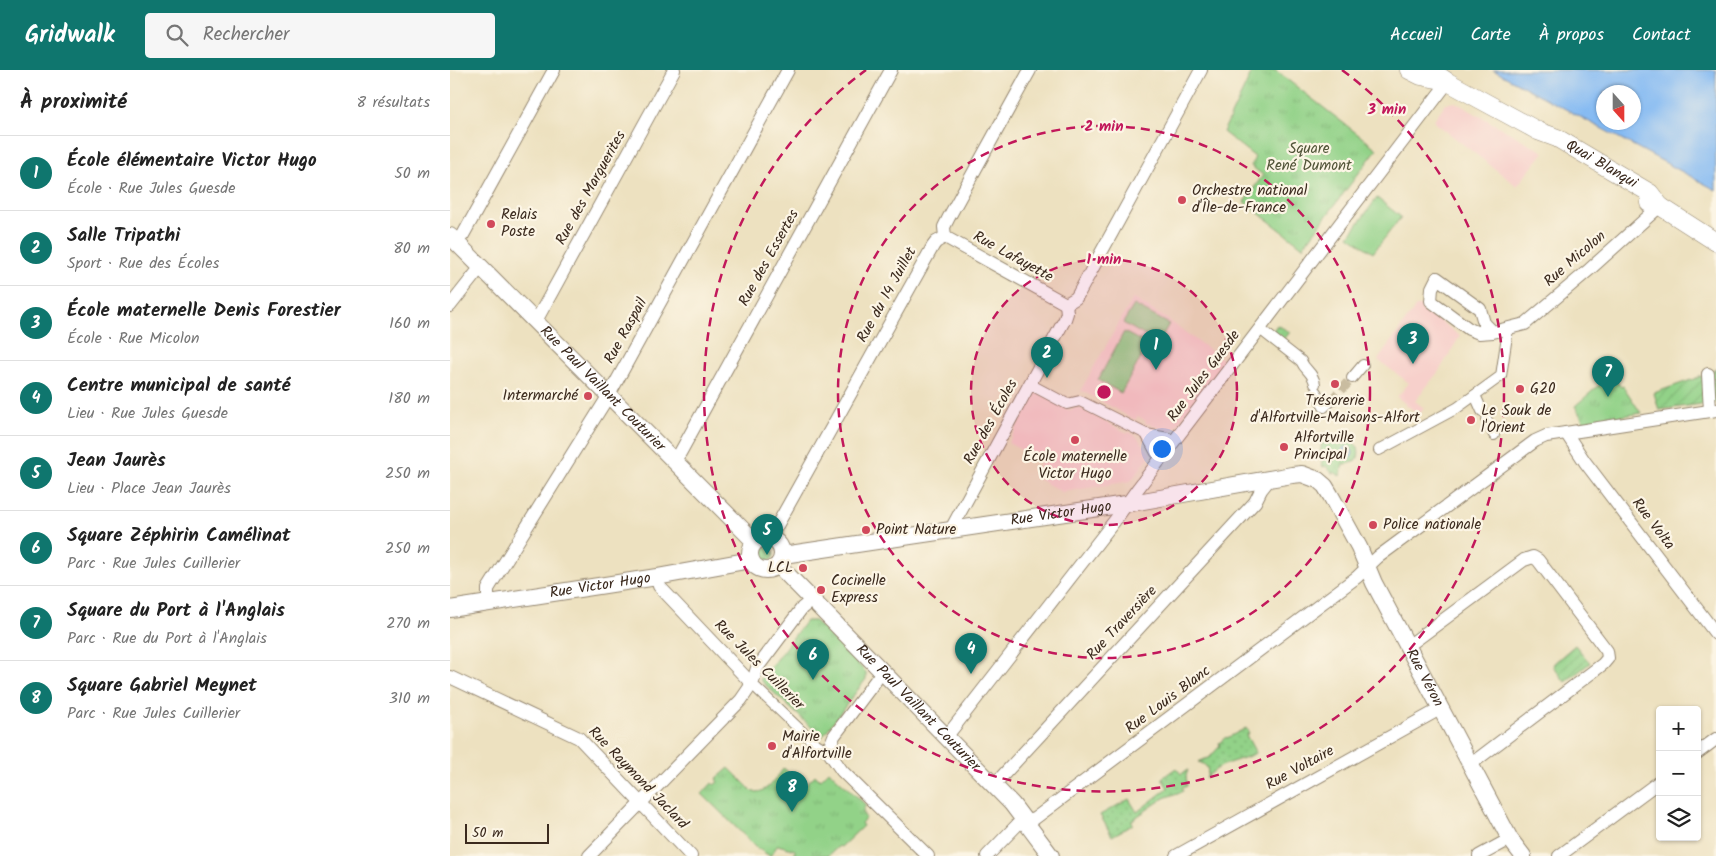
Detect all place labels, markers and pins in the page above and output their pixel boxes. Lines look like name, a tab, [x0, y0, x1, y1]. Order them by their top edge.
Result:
place label: Orchestre national d'Île-de-France	[1192, 179, 1308, 220]
marker: Orchestre national d'Île-de-France	[1176, 194, 1188, 206]
place label: Relais Poste	[501, 203, 538, 244]
marker: Relais Poste	[485, 218, 497, 230]
pin: 3	[1397, 323, 1429, 364]
pin: 1	[1140, 329, 1172, 370]
pin: 2	[1031, 337, 1063, 378]
pin: 7	[1592, 356, 1624, 397]
place label: G20	[1530, 377, 1556, 401]
marker: Trésorerie d'Alfortville-Maisons-Alfort	[1329, 378, 1341, 390]
centre of rings	[1095, 383, 1113, 401]
marker: G20	[1514, 383, 1526, 395]
place label: Intermarché	[503, 384, 579, 408]
place label: Trésorerie d'Alfortville-Maisons-Alfort	[1250, 389, 1420, 430]
marker: Intermarché	[582, 390, 594, 402]
place label: Le Souk de l'Orient	[1481, 399, 1551, 440]
marker: Le Souk de l'Orient	[1465, 414, 1477, 426]
place label: Alfortville Principal	[1294, 426, 1354, 467]
marker: École maternelle Victor Hugo	[1069, 434, 1081, 446]
marker: Alfortville Principal	[1278, 441, 1290, 453]
place label: École maternelle Victor Hugo	[1023, 445, 1127, 486]
place label: Police nationale	[1383, 513, 1482, 537]
pin: 5	[751, 514, 783, 555]
place label: Point Nature	[876, 518, 957, 542]
marker: Police nationale	[1367, 519, 1379, 531]
marker: Point Nature	[860, 524, 872, 536]
place label: LCL	[768, 556, 793, 580]
marker: LCL	[797, 562, 809, 574]
place label: Cocinelle Express	[831, 569, 886, 610]
marker: Cocinelle Express	[815, 584, 827, 596]
pin: 4	[955, 633, 987, 674]
pin: 6	[797, 639, 829, 680]
place label: Mairie d'Alfortville	[782, 725, 852, 766]
marker: Mairie d'Alfortville	[766, 740, 778, 752]
pin: 8	[776, 771, 808, 812]

